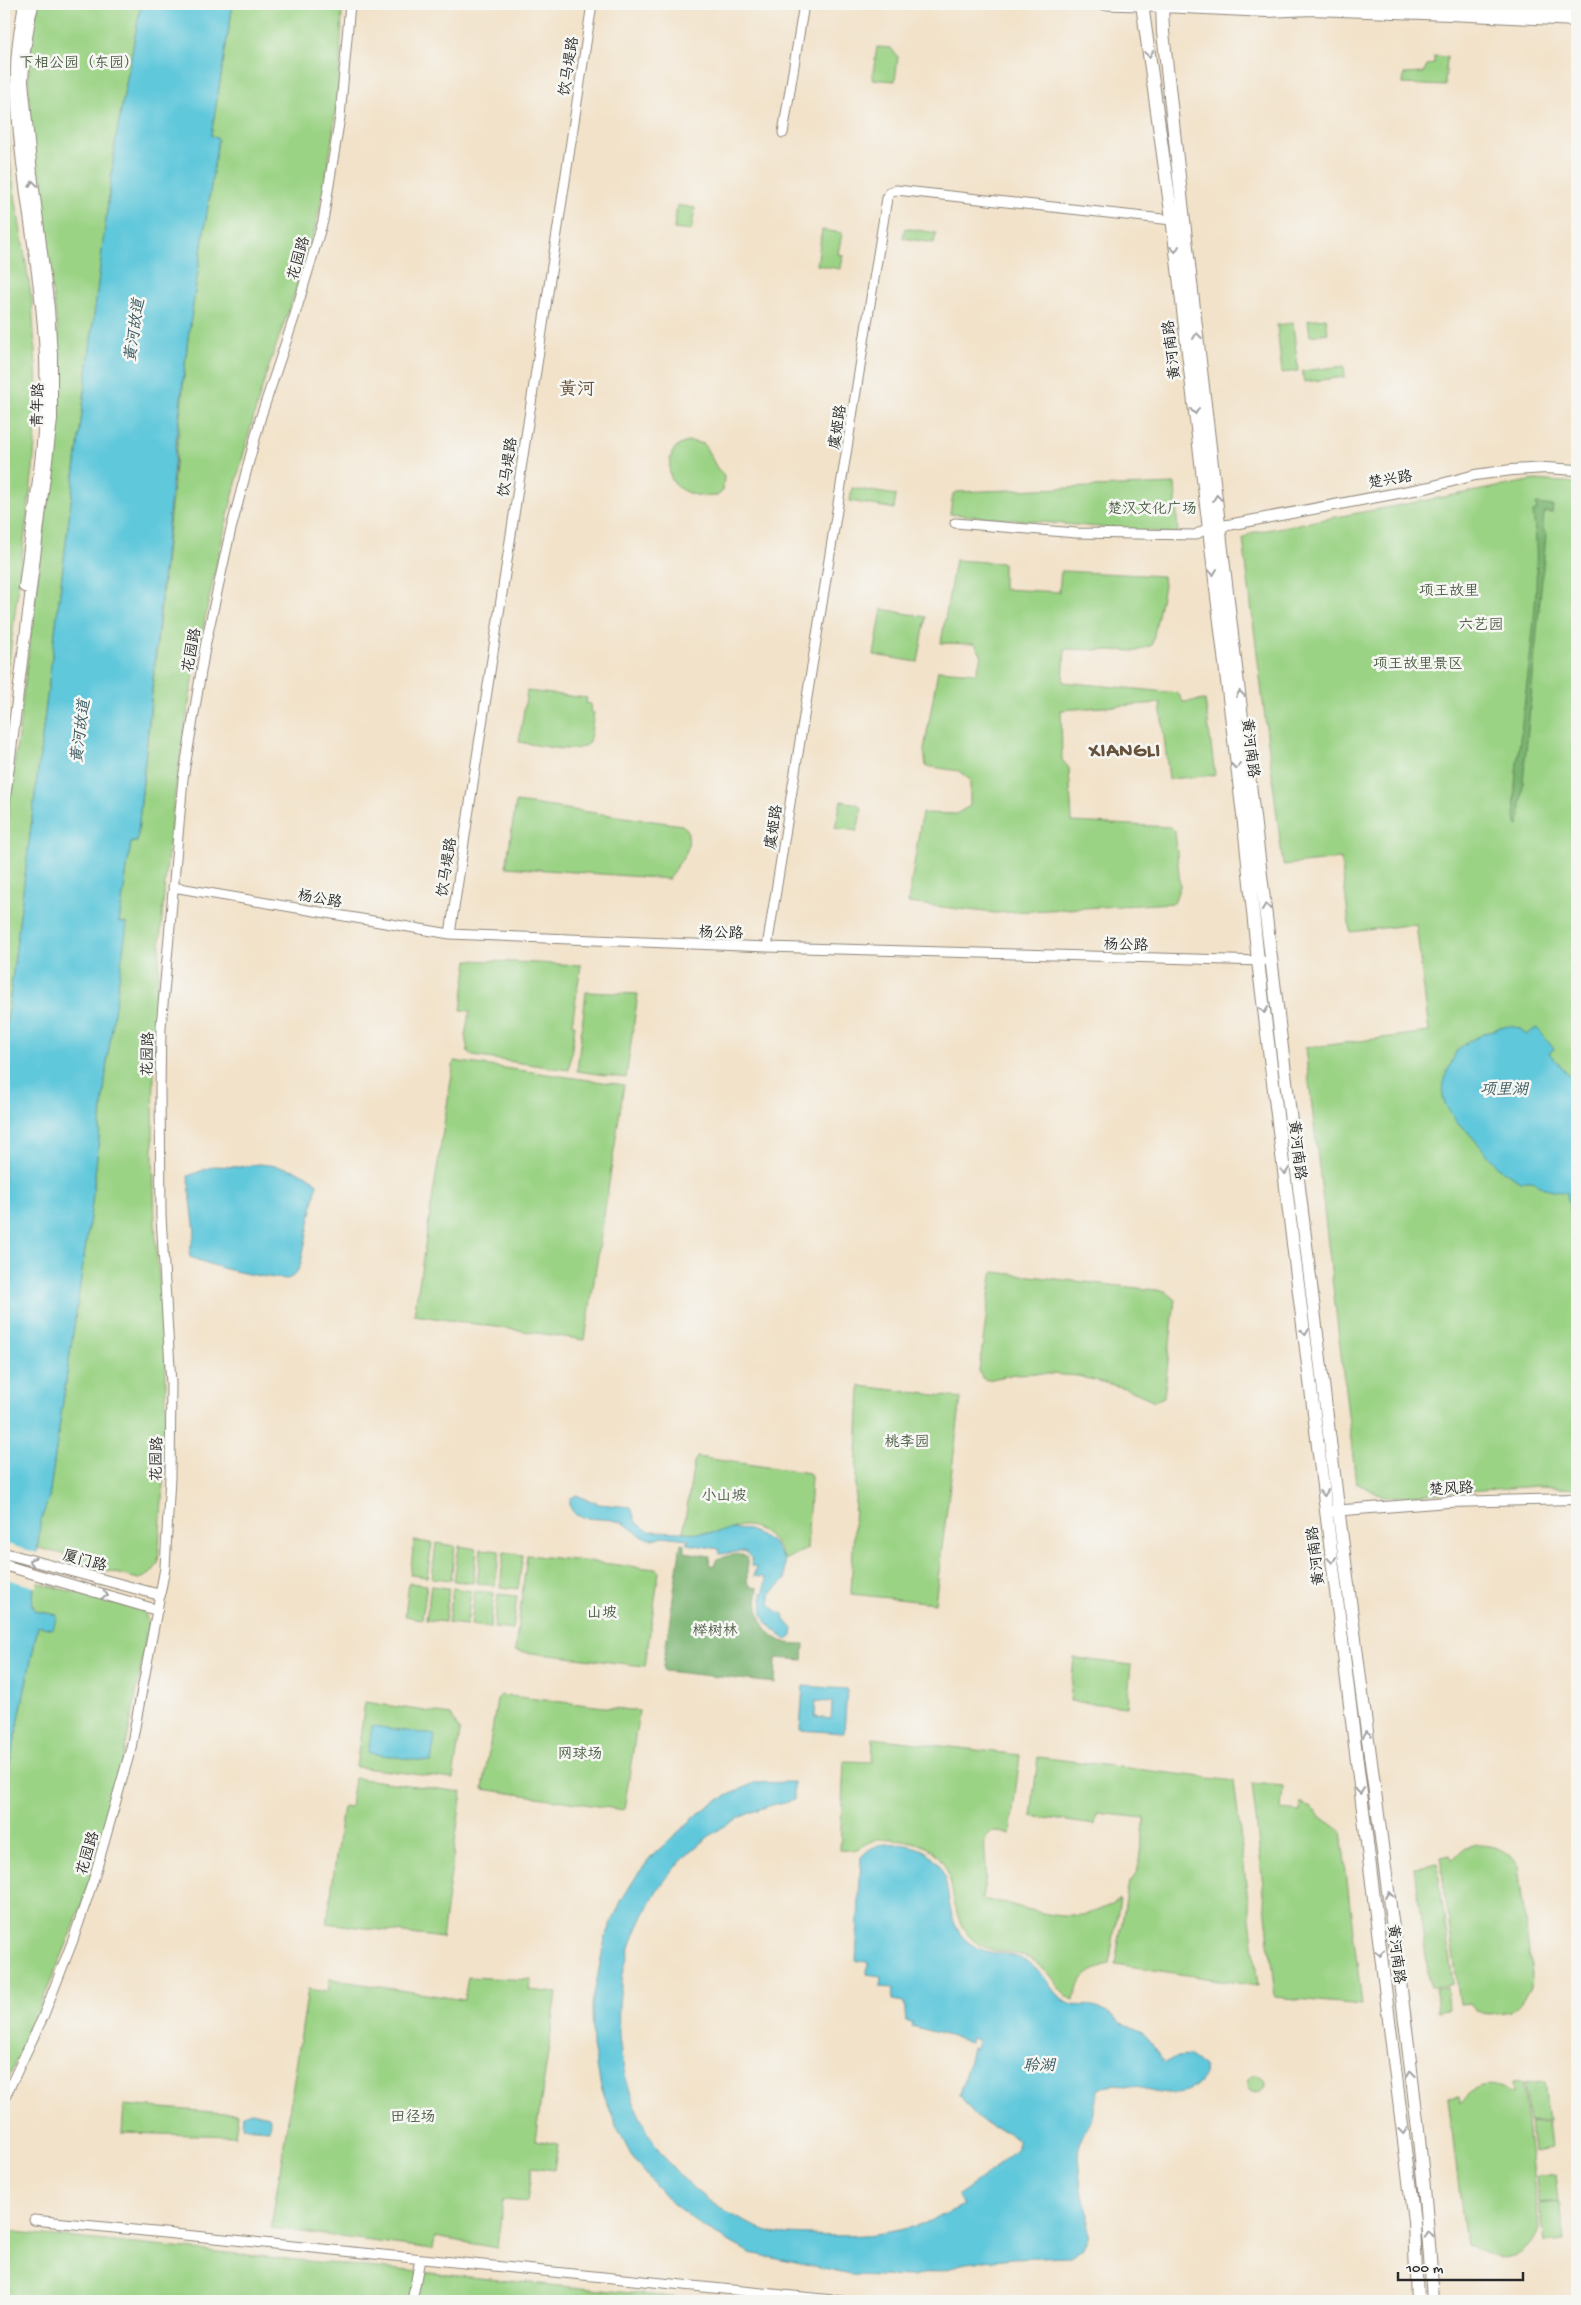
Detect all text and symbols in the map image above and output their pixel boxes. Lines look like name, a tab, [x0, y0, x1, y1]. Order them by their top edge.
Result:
street label: 饮马堤路	[556, 35, 584, 97]
one-way arrow	[1143, 50, 1154, 58]
park label: 下相公园（东园）	[19, 55, 139, 73]
one-way arrow	[28, 180, 39, 188]
street label: 花园路	[285, 234, 315, 283]
one-way arrow	[1169, 246, 1180, 254]
water label: 黄河故道	[121, 295, 151, 364]
street label: 黄河南路	[1159, 319, 1186, 381]
one-way arrow	[1192, 332, 1203, 340]
district label: 黄河	[559, 379, 595, 401]
street label: 青年路	[29, 382, 49, 428]
street label: 虞姬路	[827, 404, 851, 451]
one-way arrow	[1189, 407, 1200, 415]
street label: 饮马堤路	[496, 436, 522, 498]
street label: 楚兴路	[1367, 468, 1414, 494]
one-way arrow	[1212, 493, 1223, 501]
park label: 楚汉文化广场	[1107, 501, 1197, 519]
one-way arrow	[1207, 568, 1218, 576]
park label: 项王故里	[1419, 583, 1479, 601]
park label: 六艺园	[1458, 617, 1504, 635]
street label: 花园路	[180, 627, 206, 674]
park label: 项王故里景区	[1373, 656, 1463, 674]
one-way arrow	[1235, 689, 1246, 697]
water label: 黄河故道	[67, 696, 96, 764]
street label: 黄河南路	[1236, 717, 1263, 779]
district label: XIANGLI	[1088, 741, 1161, 764]
one-way arrow	[1230, 762, 1241, 770]
street label: 虞姬路	[763, 804, 787, 851]
street label: 饮马堤路	[434, 836, 462, 898]
street label: 杨公路	[296, 887, 343, 913]
one-way arrow	[1261, 903, 1272, 911]
street label: 杨公路	[698, 924, 744, 944]
street label: 杨公路	[1103, 936, 1149, 956]
one-way arrow	[1258, 1006, 1269, 1014]
street label: 花园路	[139, 1031, 159, 1077]
water label: 项里湖	[1480, 1081, 1530, 1101]
street label: 黄河南路	[1283, 1119, 1310, 1181]
one-way arrow	[1279, 1166, 1289, 1175]
one-way arrow	[1299, 1328, 1310, 1336]
park label: 桃李园	[884, 1433, 930, 1452]
street label: 花园路	[149, 1436, 167, 1482]
street label: 楚风路	[1428, 1480, 1474, 1500]
park label: 小山坡	[701, 1488, 747, 1506]
one-way arrow	[1318, 1490, 1329, 1498]
street label: 黄河南路	[1303, 1525, 1330, 1587]
street label: 厦门路	[60, 1547, 109, 1576]
one-way arrow	[28, 1557, 37, 1567]
one-way arrow	[1326, 1557, 1337, 1565]
one-way arrow	[100, 1589, 108, 1599]
park label: 山坡	[587, 1605, 617, 1623]
park label: 榉树林	[692, 1623, 738, 1641]
one-way arrow	[1362, 1730, 1373, 1738]
park label: 网球场	[557, 1746, 603, 1764]
one-way arrow	[1354, 1788, 1365, 1796]
street label: 花园路	[74, 1829, 104, 1878]
one-way arrow	[1384, 1891, 1394, 1899]
street label: 黄河南路	[1382, 1923, 1409, 1985]
one-way arrow	[1374, 1949, 1385, 1957]
water label: 聆湖	[1023, 2057, 1057, 2077]
one-way arrow	[1406, 2069, 1417, 2077]
park label: 田径场	[390, 2109, 436, 2127]
one-way arrow	[1397, 2127, 1408, 2135]
one-way arrow	[1423, 2231, 1434, 2239]
scale bar	[1398, 2250, 1524, 2282]
text: 100 m	[1405, 2260, 1444, 2278]

